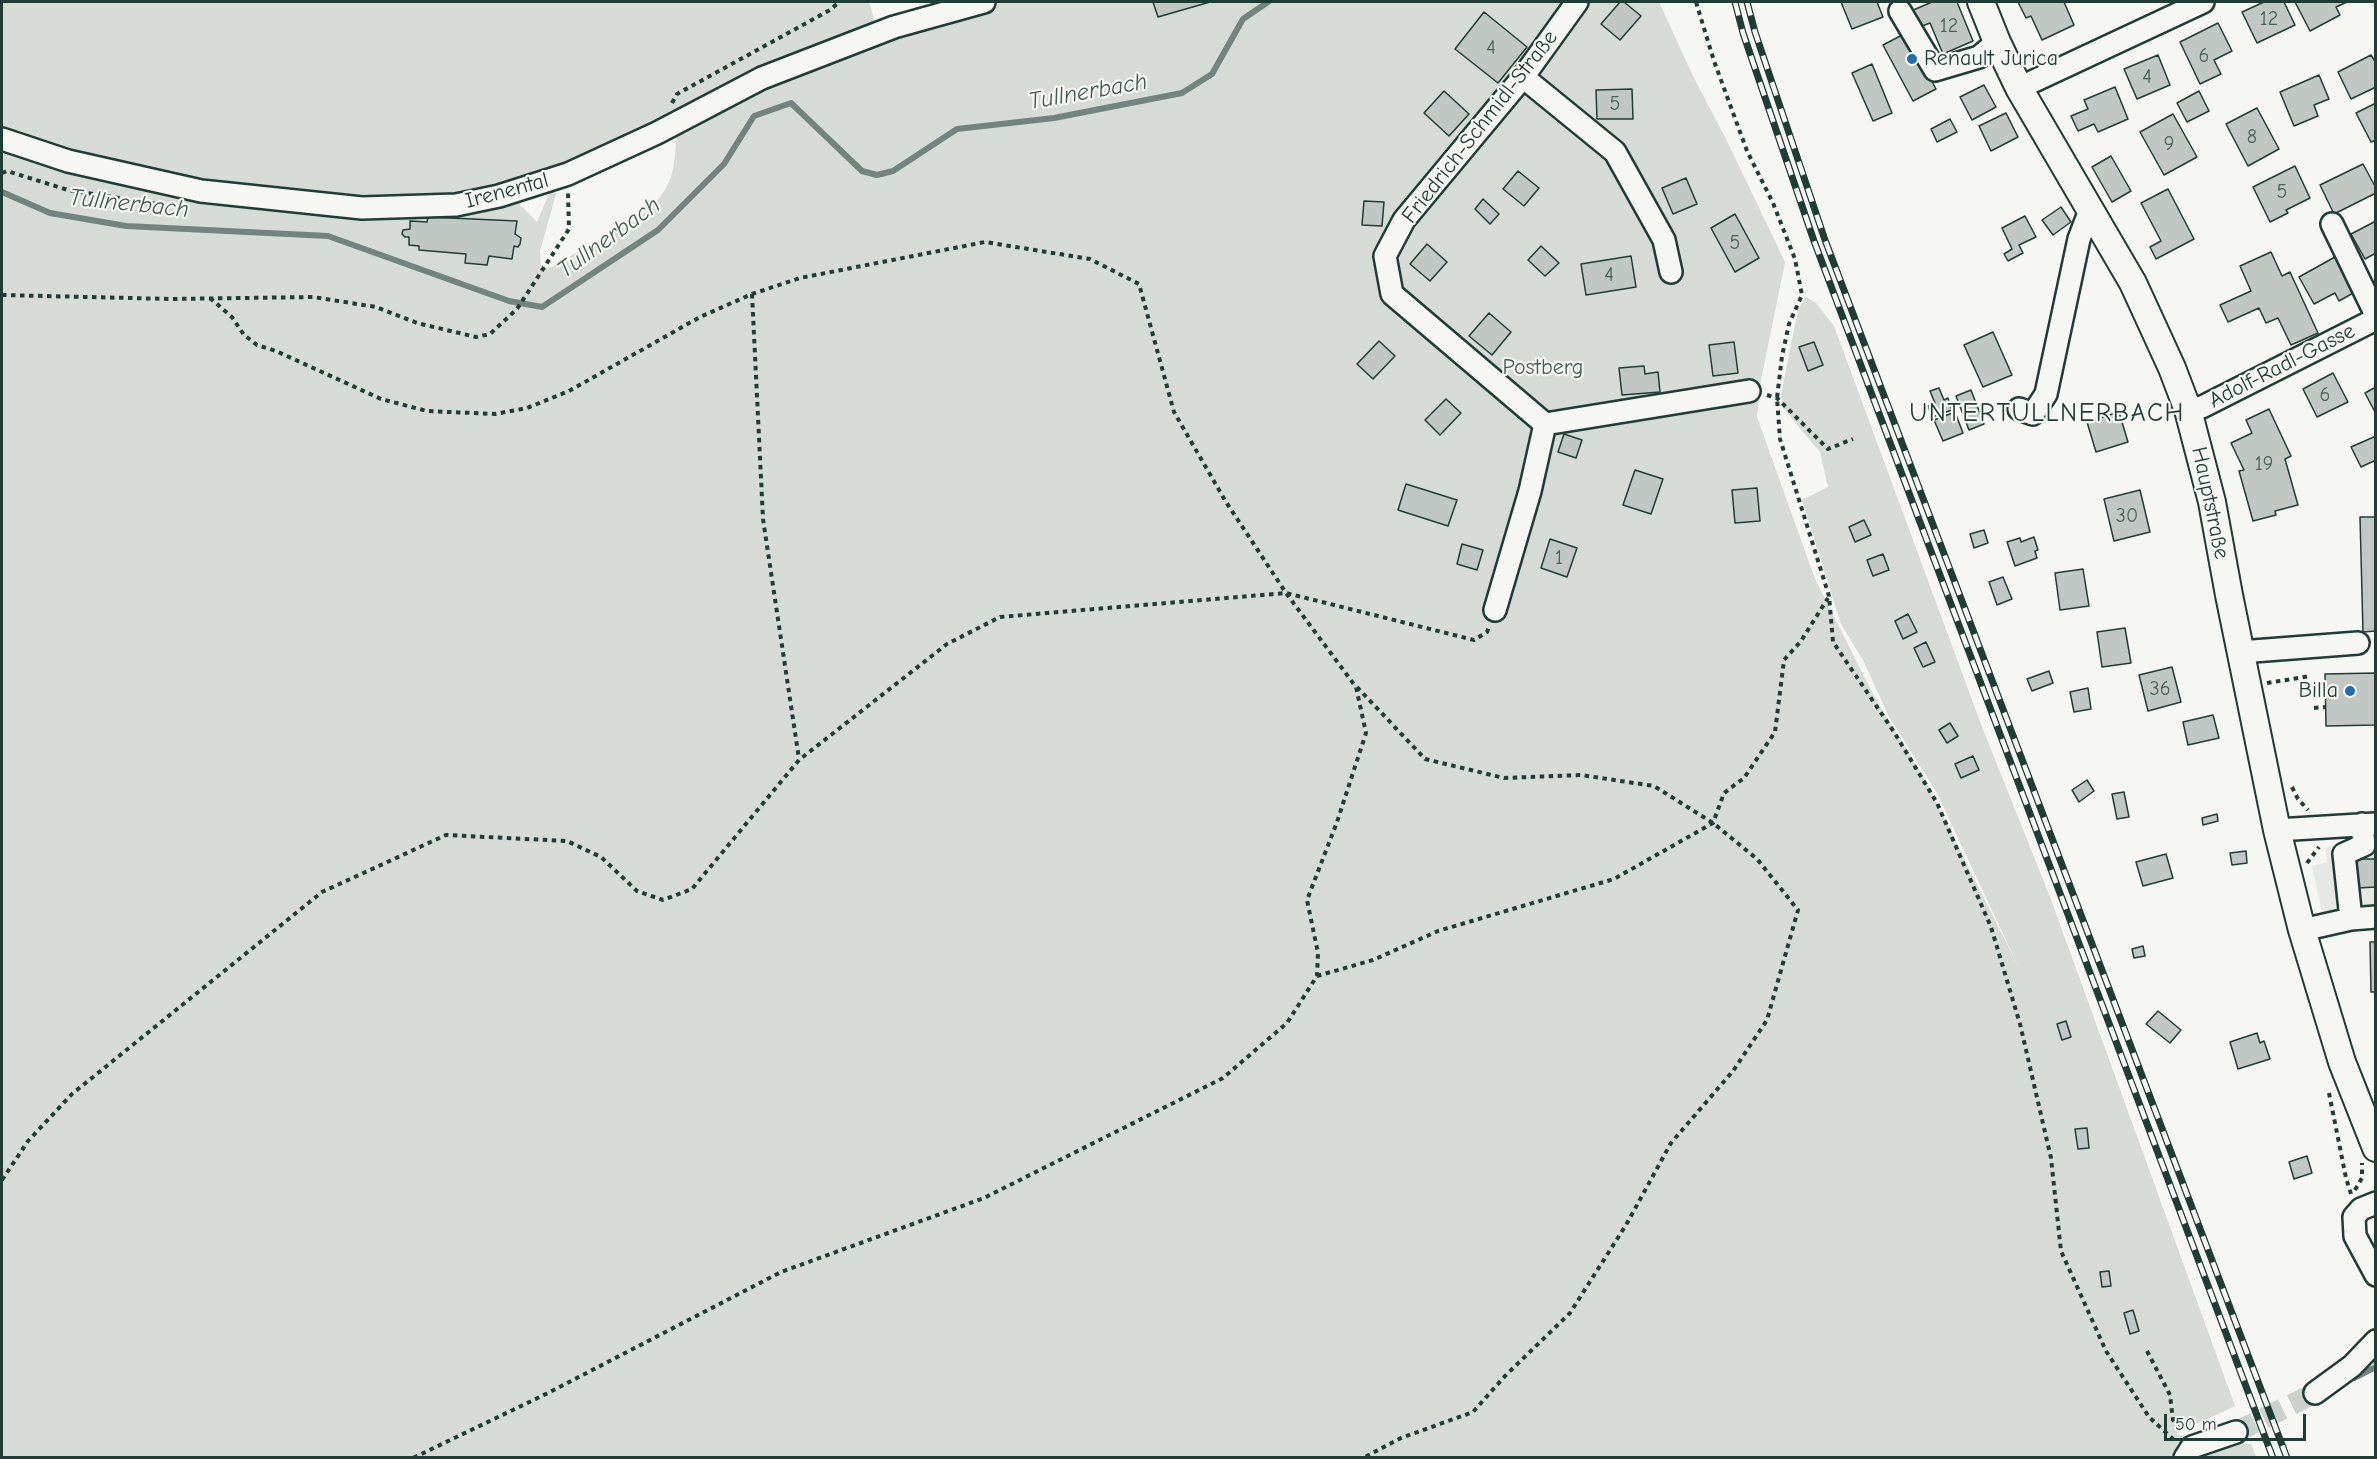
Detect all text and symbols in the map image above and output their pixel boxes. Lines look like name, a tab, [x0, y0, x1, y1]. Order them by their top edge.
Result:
house number: 12	[2260, 7, 2278, 31]
house number: 12	[1940, 14, 1958, 38]
street label: Friedrich-Schmidl-Straße	[1396, 25, 1564, 229]
house number: 4	[1486, 36, 1496, 60]
house number: 6	[2199, 44, 2209, 68]
place label: Renault Jurica	[1924, 46, 2058, 72]
marker: Renault Jurica	[1905, 52, 1919, 66]
house number: 4	[2142, 65, 2152, 89]
water label: Tullnerbach	[1026, 67, 1150, 117]
house number: 5	[1610, 92, 1620, 116]
house number: 8	[2247, 125, 2257, 149]
house number: 9	[2164, 132, 2174, 156]
street label: Irenental	[462, 167, 552, 215]
house number: 5	[2277, 180, 2287, 204]
water label: Tullnerbach	[68, 183, 190, 225]
water label: Tullnerbach	[552, 191, 666, 285]
house number: 5	[1730, 231, 1740, 255]
house number: 4	[1604, 263, 1614, 287]
street label: Adolf-Radl-Gasse	[2205, 318, 2359, 414]
park label: Postberg	[1503, 355, 1583, 381]
house number: 6	[2320, 383, 2330, 407]
district label: UNTERTULLNERBACH	[1909, 398, 2185, 430]
street label: Hauptstraße	[2185, 445, 2235, 561]
house number: 19	[2255, 452, 2273, 476]
house number: 30	[2116, 504, 2138, 528]
house number: 1	[1555, 546, 1563, 570]
house number: 36	[2150, 677, 2170, 701]
place label: Billa	[2298, 678, 2338, 704]
marker: Billa	[2343, 684, 2357, 698]
scale bar	[2167, 1402, 2310, 1440]
text: 50 m	[2175, 1414, 2217, 1435]

